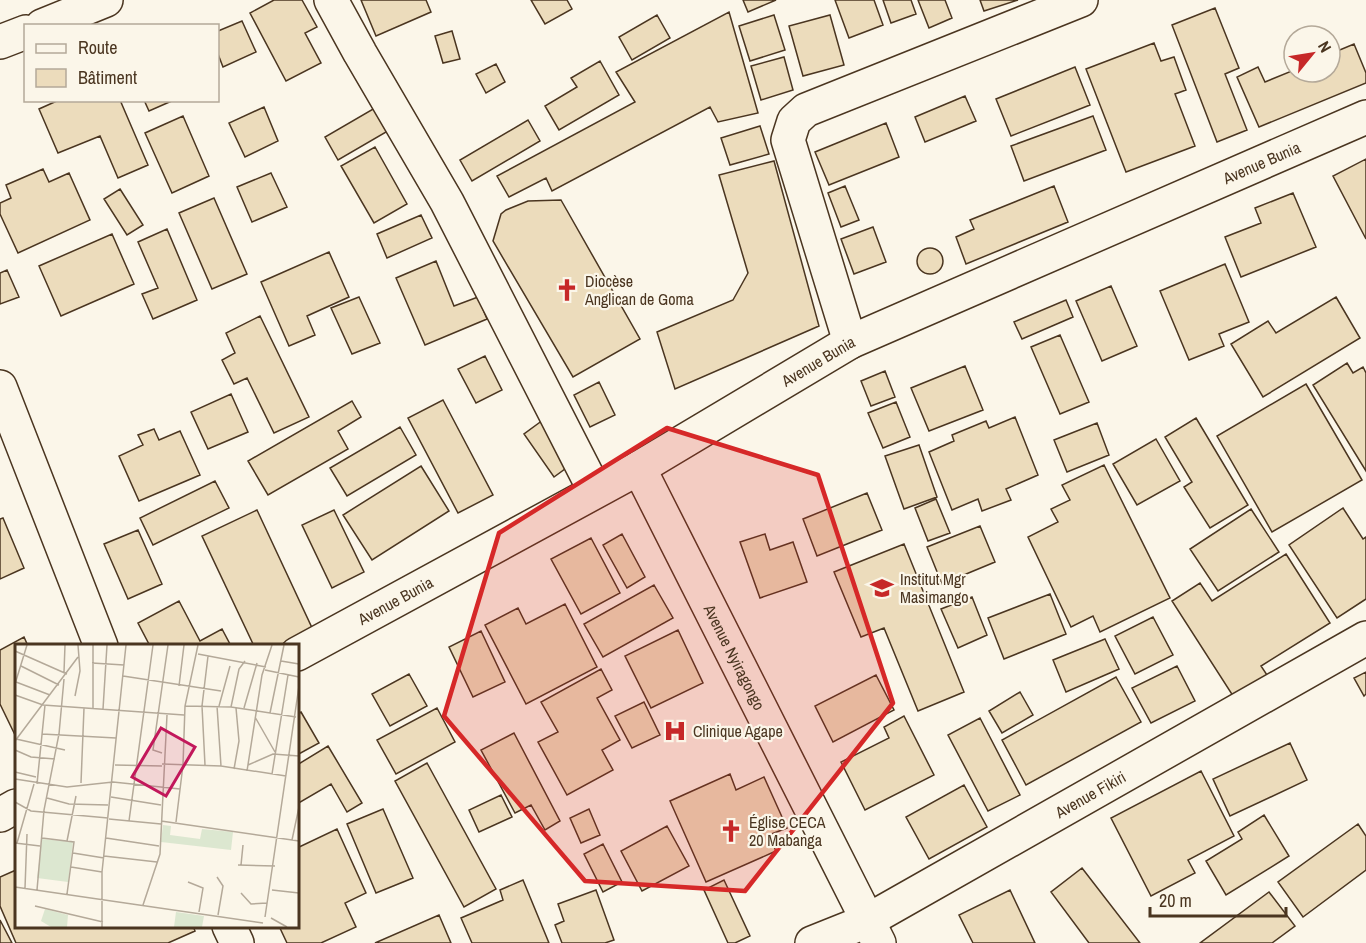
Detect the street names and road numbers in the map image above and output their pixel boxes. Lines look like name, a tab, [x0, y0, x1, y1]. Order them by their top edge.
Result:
street label: Avenue Bunia	[1219, 136, 1304, 189]
street label: Avenue Bunia	[776, 330, 859, 392]
street label: Avenue Bunia	[353, 571, 437, 630]
street label: Avenue Nyiragongo	[698, 600, 771, 714]
street label: Avenue Fikiri	[1050, 766, 1130, 824]

